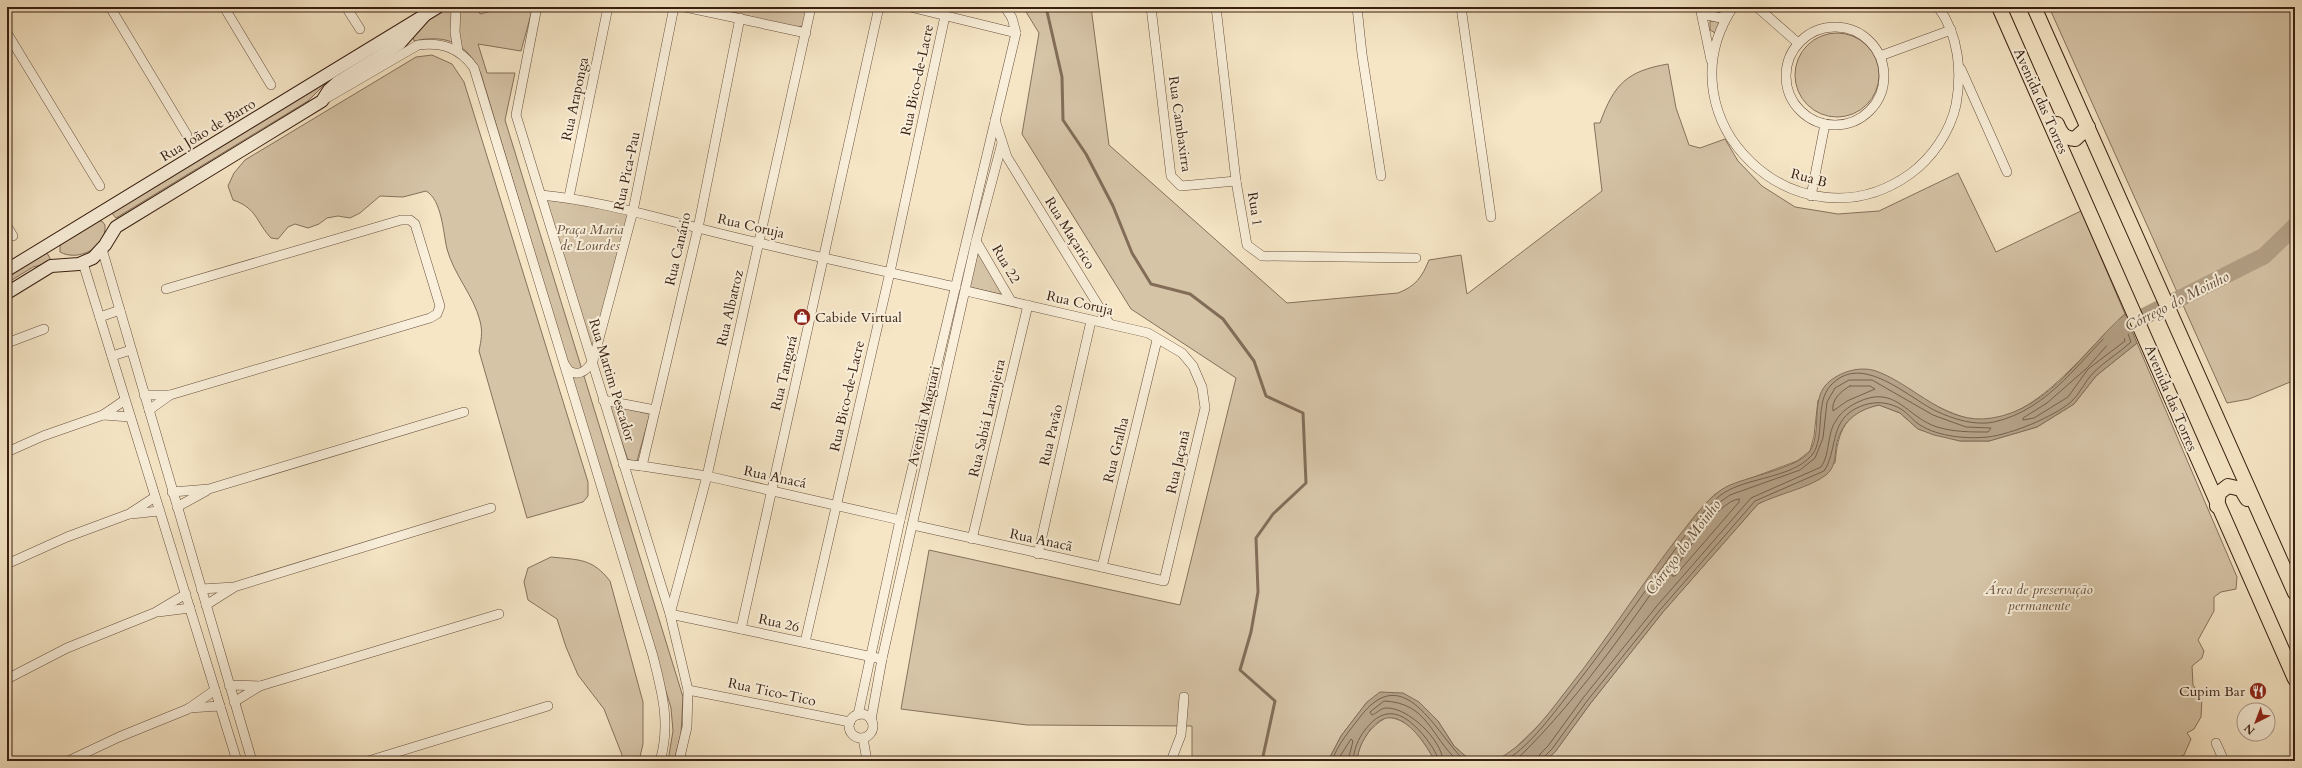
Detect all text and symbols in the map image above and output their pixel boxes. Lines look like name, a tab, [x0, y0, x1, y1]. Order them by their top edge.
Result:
street label: Rua Bico-de-Lacre	[896, 23, 938, 137]
street label: Avenida das Torres	[2009, 45, 2073, 157]
street label: Rua Araponga	[557, 55, 593, 143]
street label: Rua Cambaxirra	[1164, 75, 1196, 173]
street label: Rua João de Barro	[157, 94, 259, 166]
street label: Rua Pica-Pau	[609, 130, 645, 212]
street label: Rua B	[1789, 164, 1829, 192]
street label: Rua 1	[1243, 191, 1267, 227]
street label: Rua Maçarico	[1040, 193, 1100, 273]
street label: Rua Coruja	[716, 209, 786, 243]
street label: Rua Canário	[660, 210, 696, 287]
park label: Praça Maria de Lourdes	[556, 220, 624, 255]
street label: Rua 22	[987, 241, 1025, 287]
water label: Córrego do Moinho	[2122, 266, 2232, 336]
street label: Rua Albatroz	[712, 267, 748, 348]
street label: Rua Coruja	[1045, 286, 1115, 320]
shop icon: Cabide Virtual	[792, 307, 812, 327]
place label: Cabide Virtual	[815, 308, 902, 327]
street label: Rua Martim Pescador	[584, 316, 640, 445]
street label: Rua Tangará	[766, 334, 802, 412]
street label: Rua Bico-de-Lacre	[825, 339, 869, 453]
street label: Avenida das Torres	[2140, 342, 2202, 454]
street label: Rua Sabiá Laranjeira	[964, 357, 1010, 479]
street label: Avenida Maguari	[903, 364, 945, 468]
street label: Rua Pavão	[1035, 402, 1067, 467]
street label: Rua Gralha	[1099, 415, 1133, 485]
street label: Rua Jaçanã	[1161, 428, 1195, 496]
street label: Rua Anacá	[742, 461, 808, 493]
water label: Córrego do Moinho	[1641, 495, 1725, 599]
street label: Rua Anacã	[1008, 524, 1074, 556]
park label: Área de preservação permanente	[1984, 580, 2093, 615]
street label: Rua 26	[757, 609, 801, 637]
street label: Rua Tico-Tico	[726, 673, 818, 711]
restaurant icon: Cupim Bar	[2248, 681, 2268, 701]
place label: Cupim Bar	[2179, 682, 2246, 701]
north arrow	[2236, 702, 2276, 742]
text: N	[2241, 720, 2258, 738]

